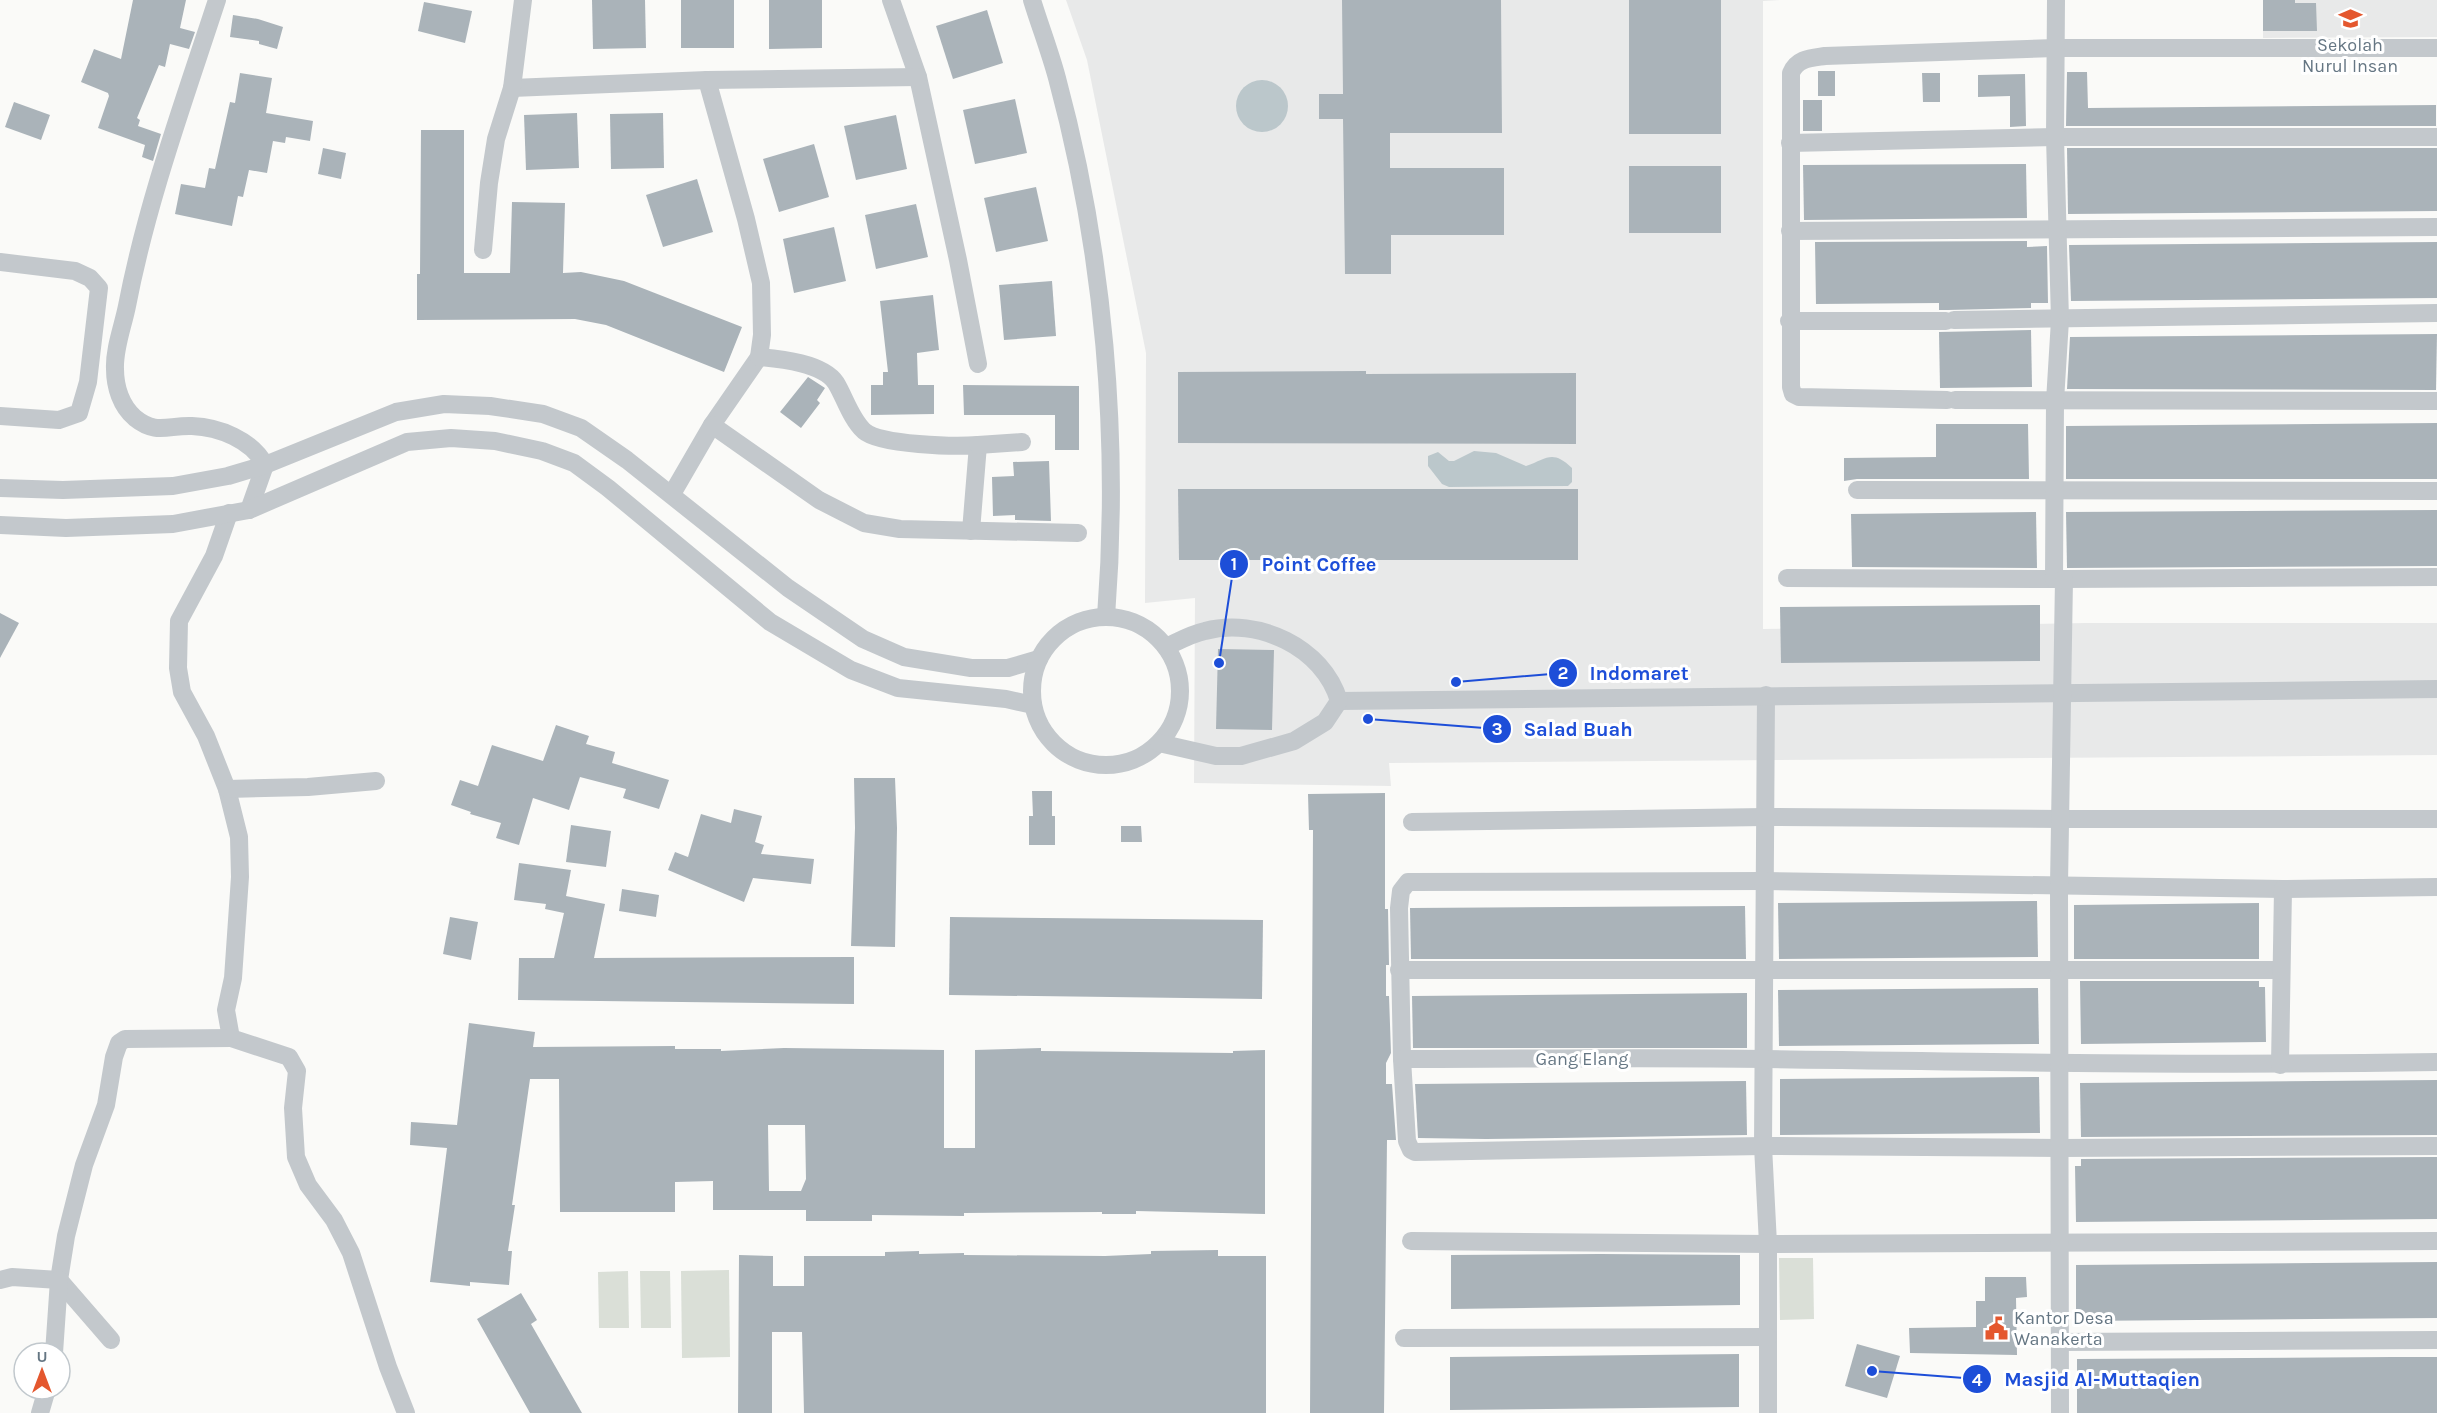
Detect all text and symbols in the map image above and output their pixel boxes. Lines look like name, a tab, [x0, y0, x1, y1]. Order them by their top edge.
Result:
school or university icon: Sekolah Nurul Insan	[2337, 6, 2363, 32]
place label: Sekolah Nurul Insan	[2302, 34, 2398, 77]
callout: Point Coffee	[1219, 545, 1388, 583]
text: 1	[1231, 553, 1237, 575]
text: Point Coffee	[1262, 553, 1376, 576]
callout: Indomaret	[1548, 654, 1701, 692]
text: 2	[1558, 662, 1568, 684]
text: Indomaret	[1589, 662, 1689, 685]
callout: Salad Buah	[1482, 710, 1645, 748]
text: 3	[1491, 718, 1503, 740]
text: Salad Buah	[1523, 718, 1633, 741]
street label: Gang Elang	[1536, 1048, 1628, 1070]
place label: Kantor Desa Wanakerta	[2014, 1307, 2114, 1350]
public building icon: Kantor Desa Wanakerta	[1983, 1315, 2009, 1341]
north arrow	[12, 1341, 72, 1401]
text: U	[36, 1347, 48, 1366]
callout: Masjid Al-Muttaqien	[1962, 1360, 2211, 1398]
text: Masjid Al-Muttaqien	[2004, 1368, 2200, 1391]
text: 4	[1972, 1369, 1983, 1391]

